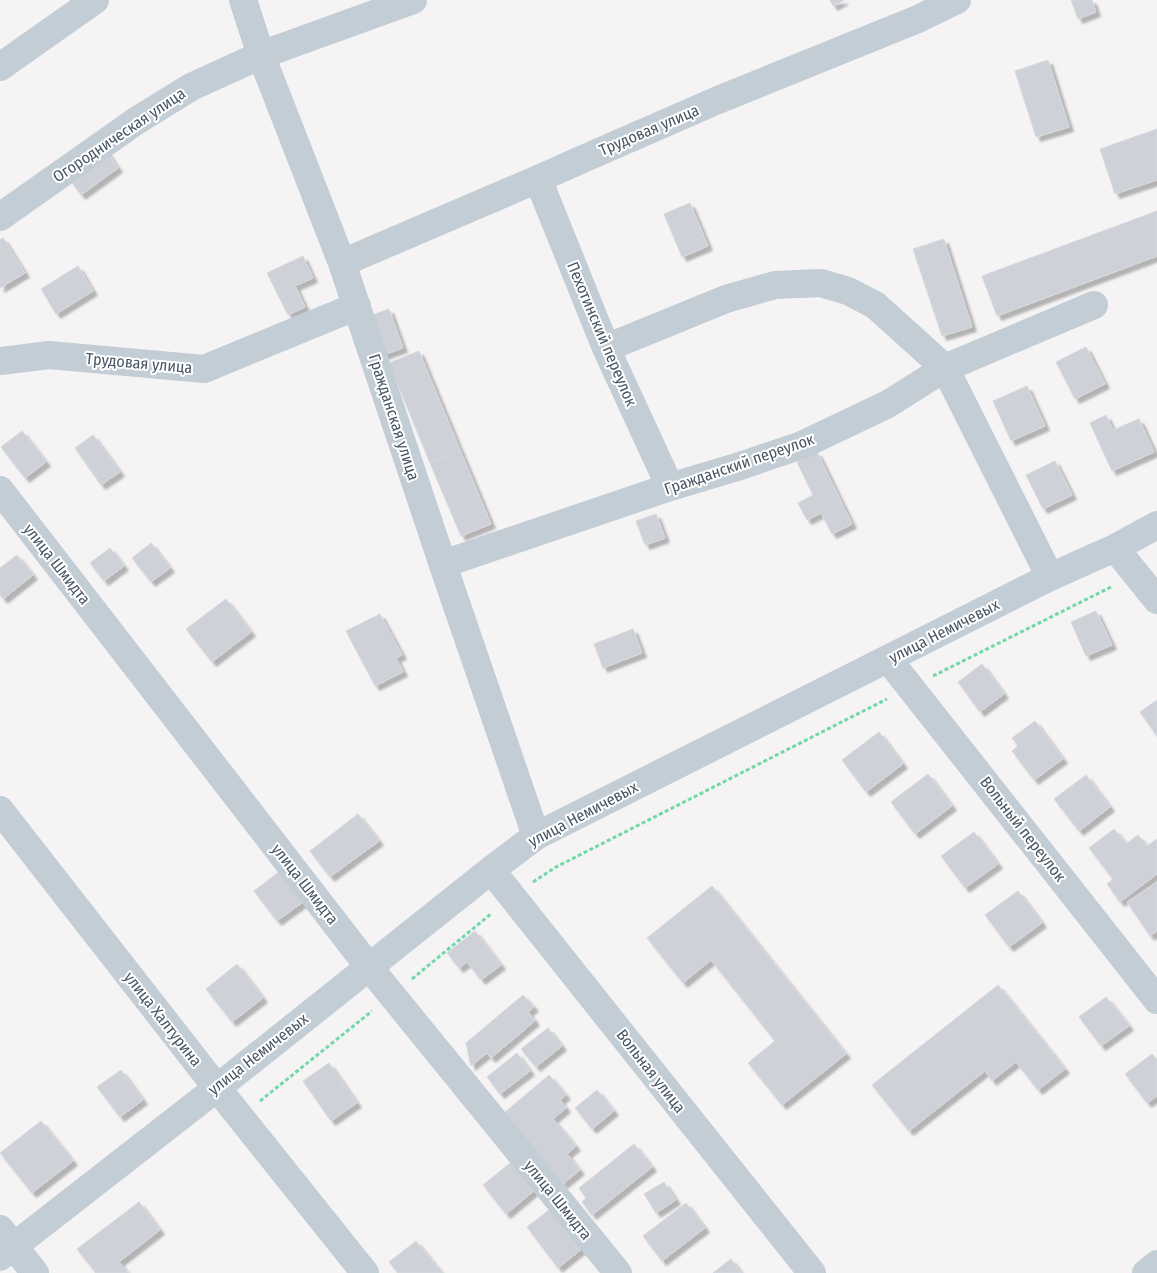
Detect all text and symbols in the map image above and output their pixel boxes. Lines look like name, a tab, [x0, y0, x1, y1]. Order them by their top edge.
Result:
street label: Огородническая улица	[49, 83, 189, 186]
street label: Трудовая улица	[596, 100, 702, 160]
street label: Пехотинский переулок	[563, 259, 641, 410]
street label: Трудовая улица	[85, 349, 193, 377]
street label: Гражданская улица	[365, 351, 423, 483]
street label: Гражданский переулок	[661, 429, 817, 499]
street label: улица Шмидта	[20, 520, 94, 608]
street label: улица Немичевых	[886, 595, 1002, 667]
street label: Вольный переулок	[976, 773, 1070, 886]
street label: улица Немичевых	[525, 777, 641, 851]
street label: улица Шмидта	[268, 840, 342, 928]
street label: улица Халтурина	[120, 968, 206, 1070]
street label: улица Немичевых	[204, 1009, 312, 1099]
street label: Вольная улица	[612, 1025, 690, 1117]
street label: улица Шмидта	[520, 1156, 596, 1244]

